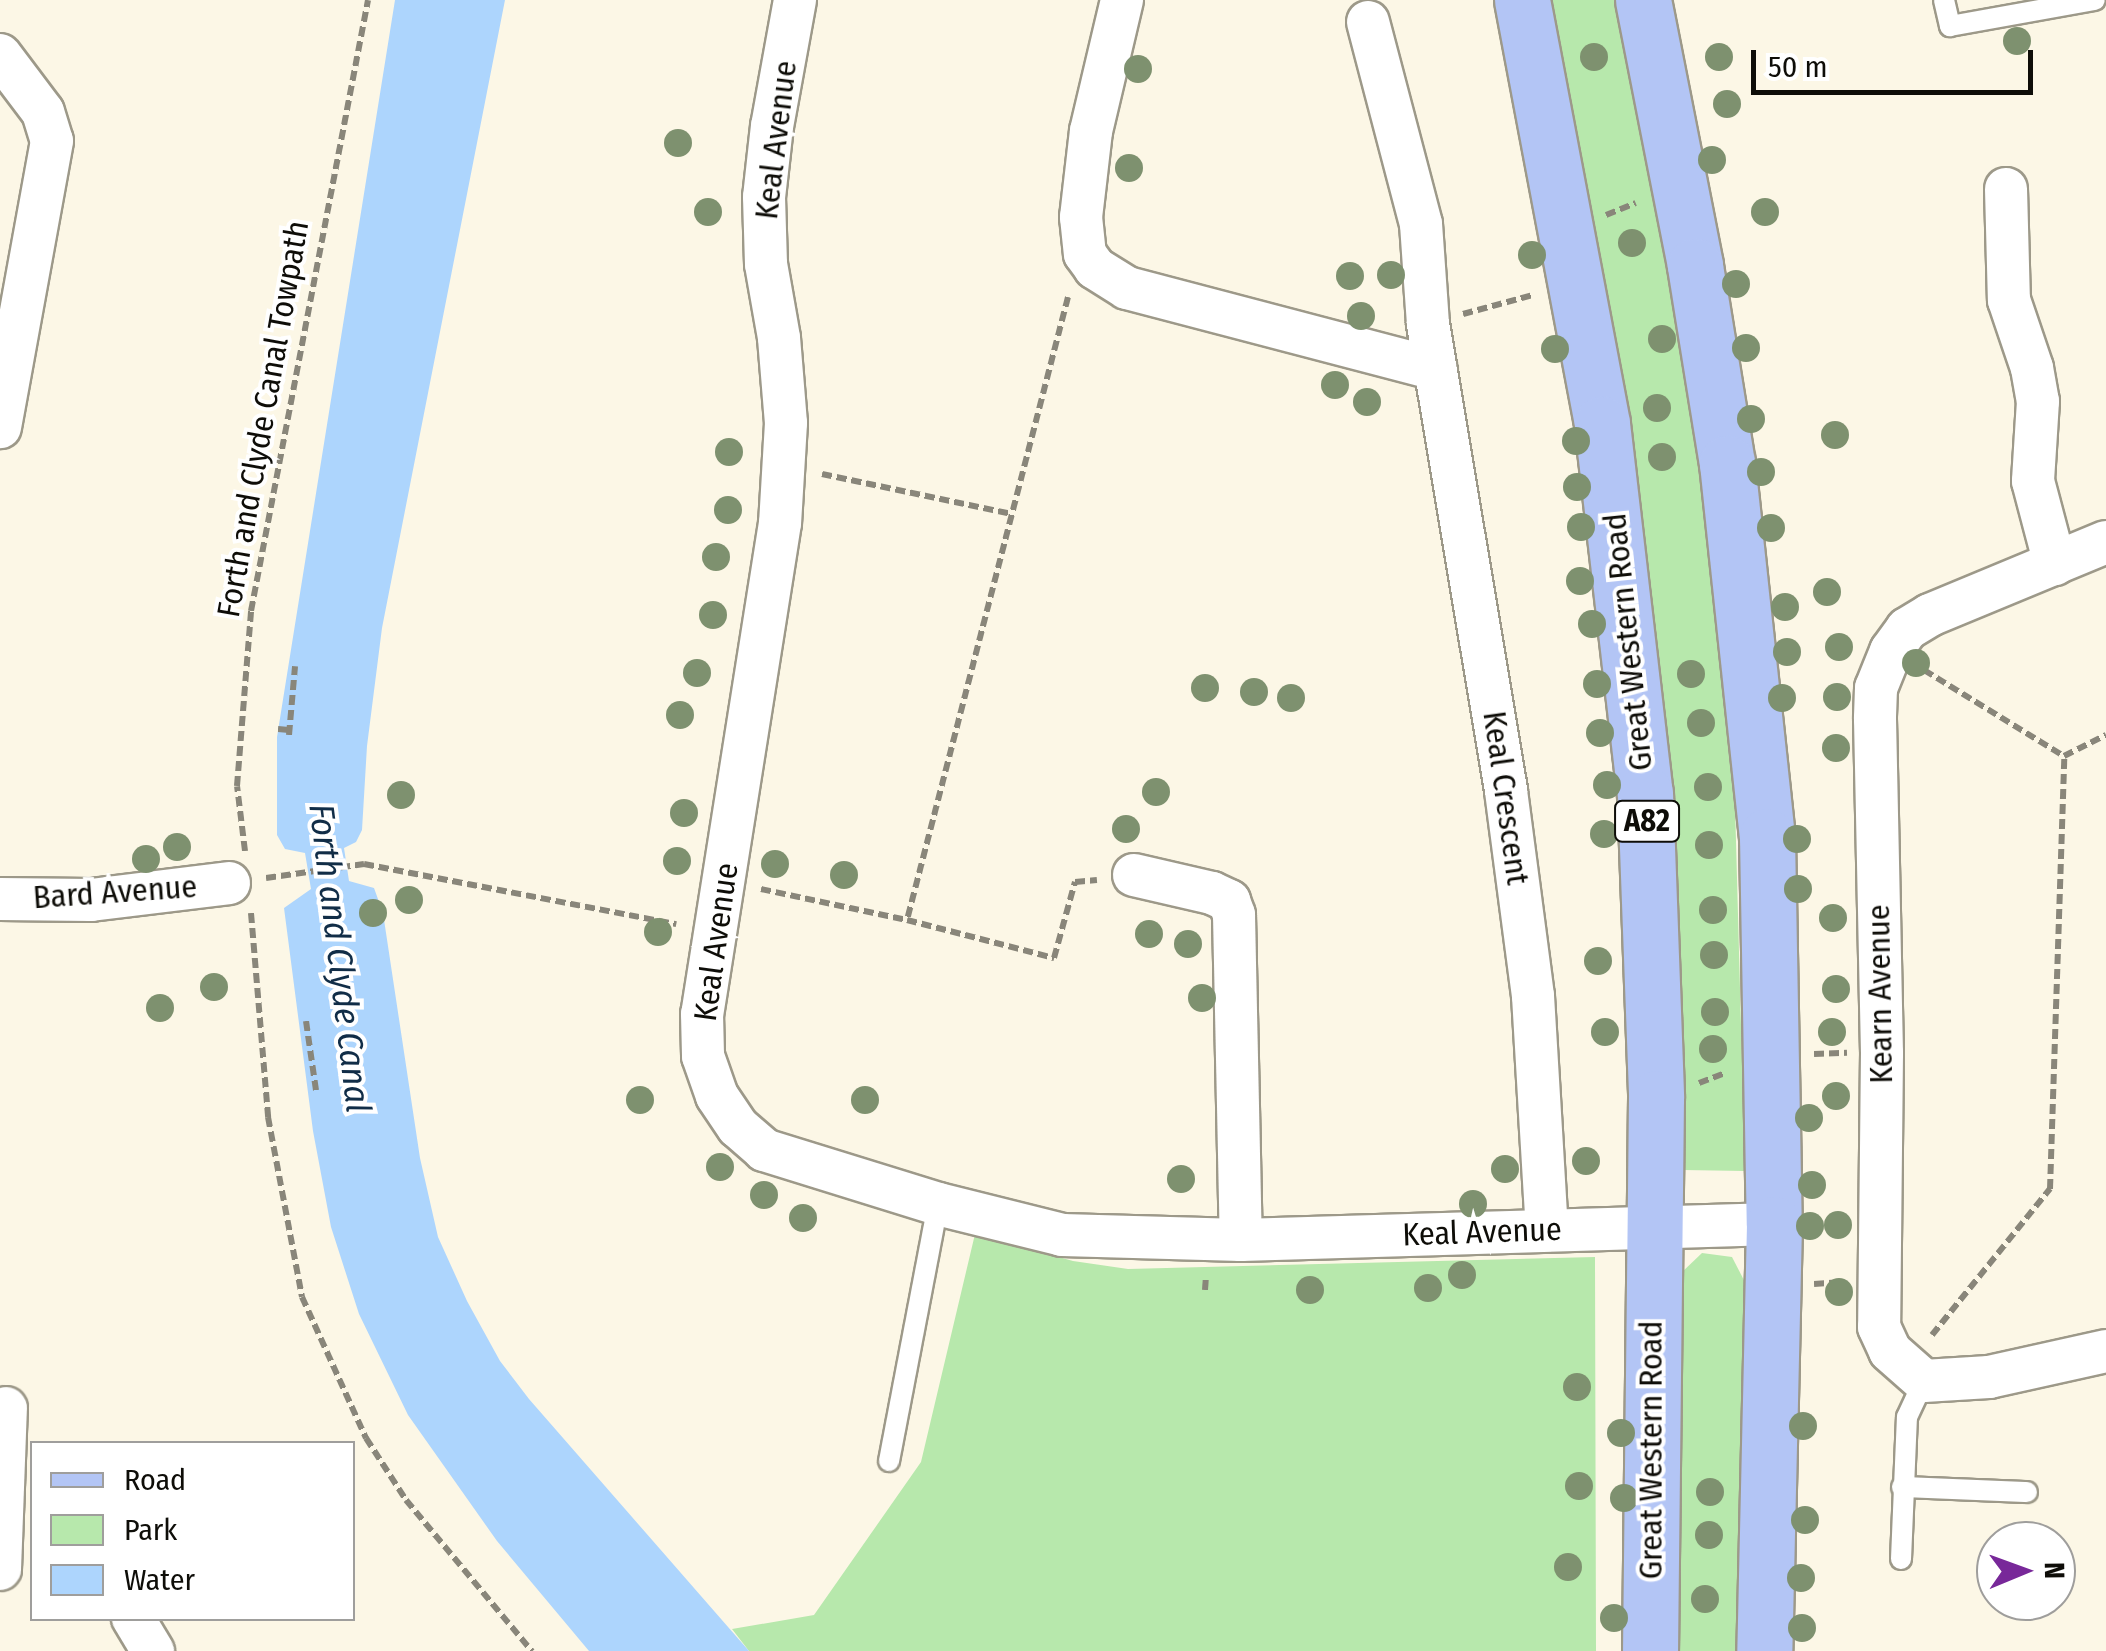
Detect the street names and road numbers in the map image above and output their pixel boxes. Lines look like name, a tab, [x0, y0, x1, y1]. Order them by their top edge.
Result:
street label: Keal Avenue	[747, 59, 805, 221]
street label: Forth and Clyde Canal Towpath	[209, 218, 317, 620]
street label: Great Western Road	[1595, 511, 1661, 773]
street label: Keal Crescent	[1475, 709, 1537, 887]
road number: A82	[1612, 796, 1682, 846]
street label: Keal Avenue	[686, 860, 746, 1024]
street label: Bard Avenue	[32, 867, 198, 917]
street label: Kearn Avenue	[1859, 904, 1901, 1084]
street label: Keal Avenue	[1402, 1210, 1562, 1254]
street label: Great Western Road	[1632, 1321, 1670, 1579]

